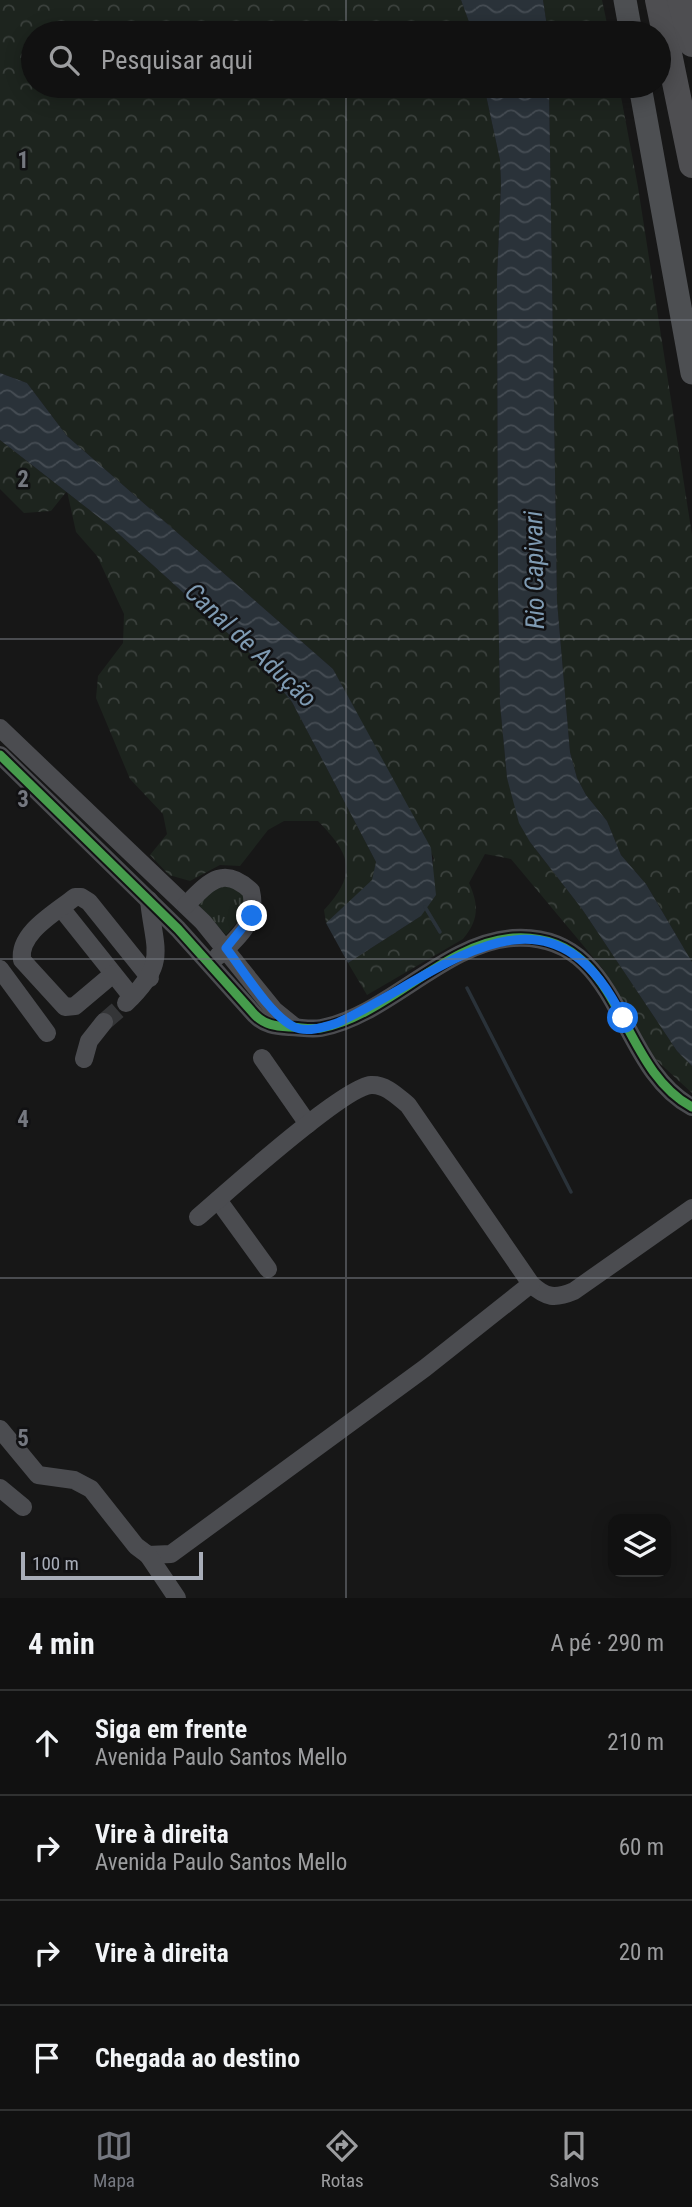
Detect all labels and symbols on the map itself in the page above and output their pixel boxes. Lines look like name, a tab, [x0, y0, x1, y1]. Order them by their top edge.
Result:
text: 1	[17, 147, 29, 174]
text: 2	[17, 466, 29, 493]
water label: Rio Capivari	[518, 510, 550, 630]
water label: Canal de Adução	[179, 577, 323, 713]
text: 3	[17, 786, 29, 813]
route end	[236, 900, 267, 931]
route start	[607, 1002, 638, 1033]
text: 4	[17, 1106, 29, 1133]
text: 5	[17, 1425, 29, 1452]
scale bar	[21, 1549, 203, 1581]

